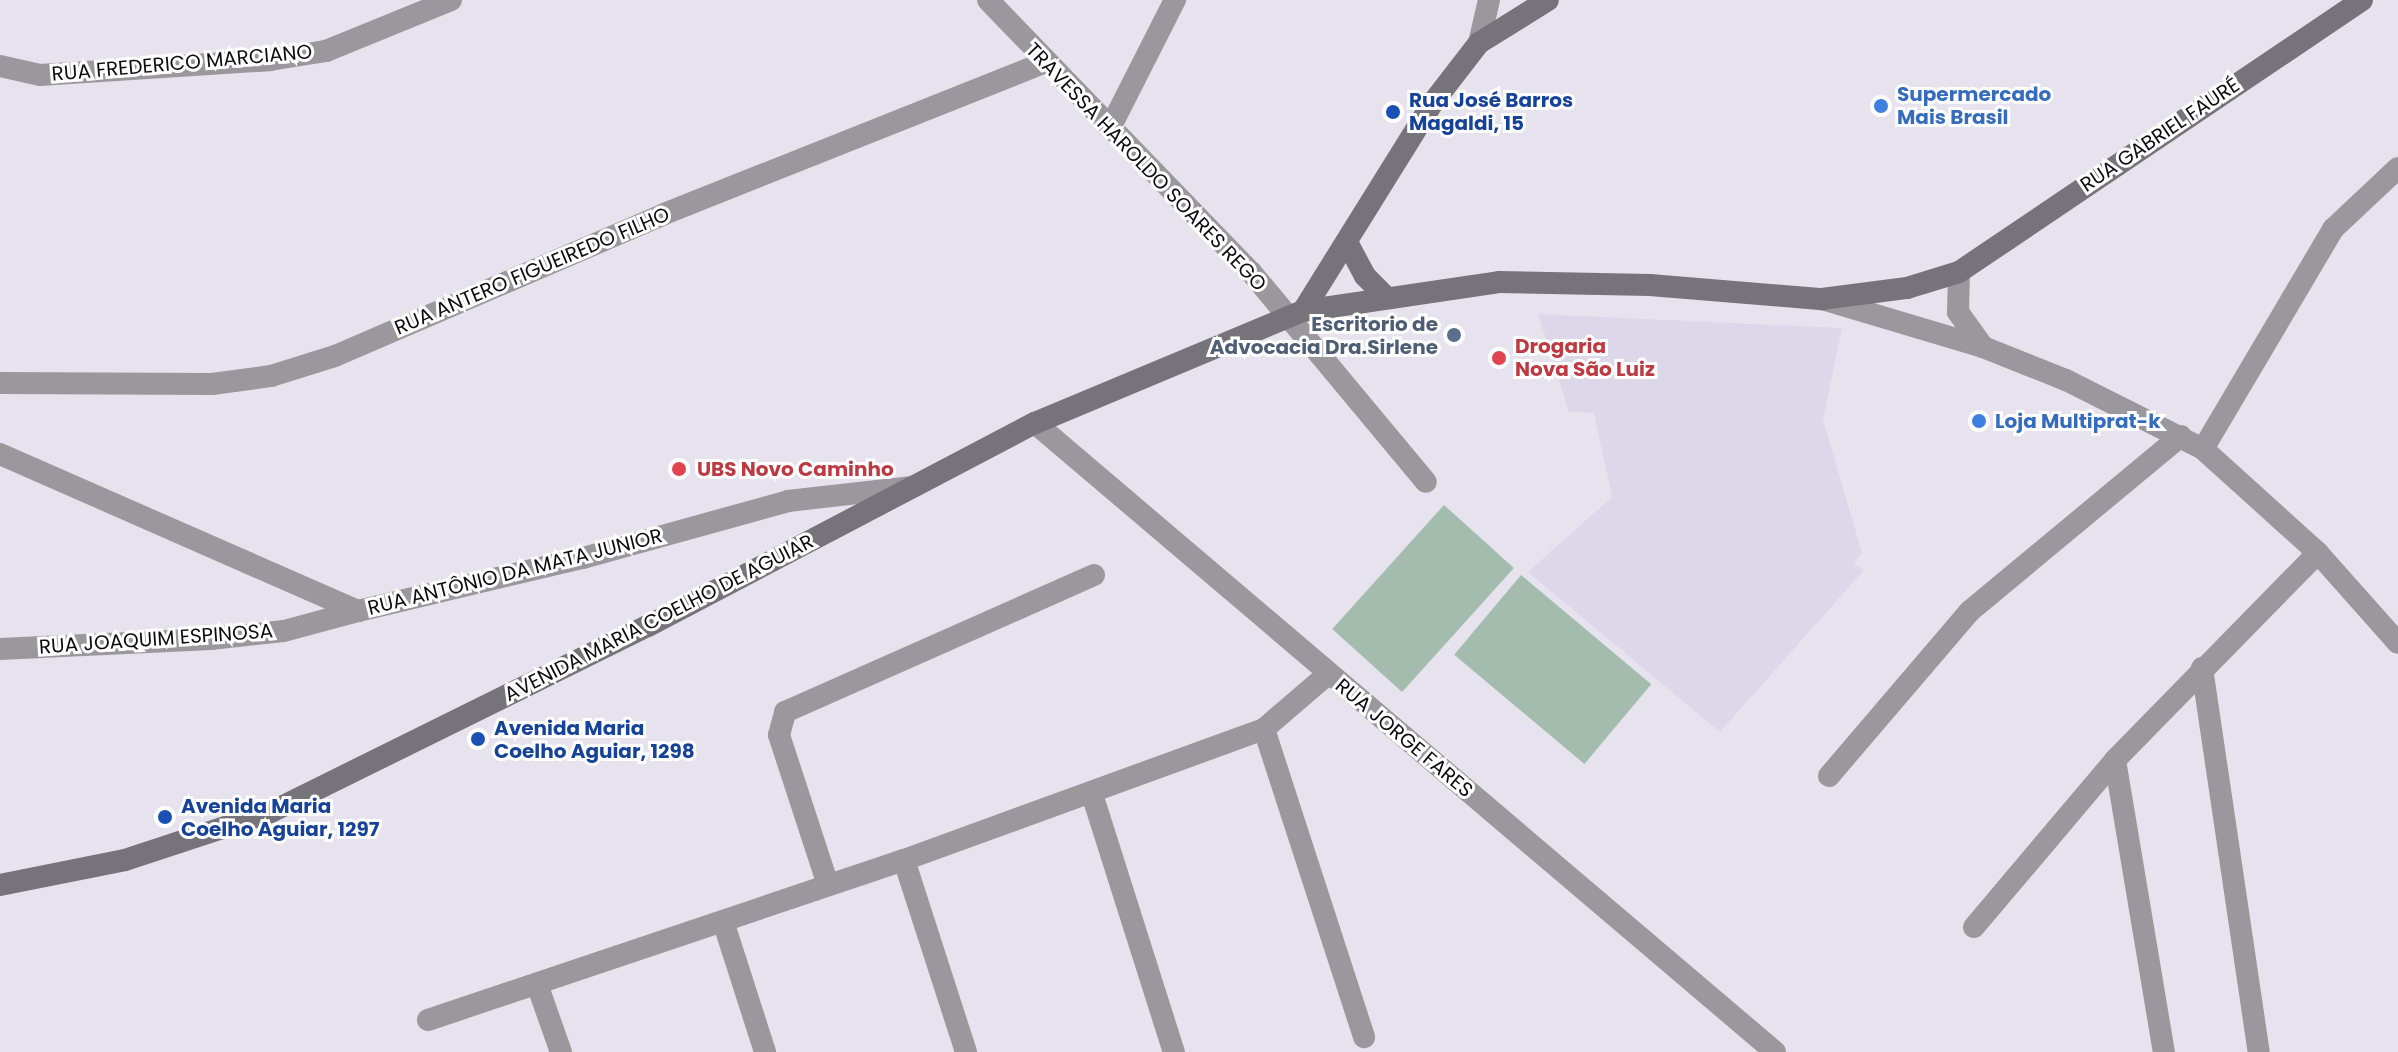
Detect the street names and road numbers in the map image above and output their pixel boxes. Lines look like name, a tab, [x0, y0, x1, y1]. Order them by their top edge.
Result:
street label: TRAVESSA HAROLDO SOARES REGO	[1021, 38, 1271, 296]
street label: RUA FREDERICO MARCIANO	[51, 40, 313, 86]
street label: RUA GABRIEL FAURÉ	[2076, 73, 2244, 197]
street label: RUA ANTERO FIGUEIREDO FILHO	[391, 202, 673, 340]
street label: RUA ANTÔNIO DA MATA JUNIOR	[365, 524, 665, 620]
street label: AVENIDA MARIA COELHO DE AGUIAR	[500, 529, 818, 707]
street label: RUA JOAQUIM ESPINOSA	[38, 619, 274, 659]
street label: RUA JORGE FARES	[1330, 674, 1478, 802]

